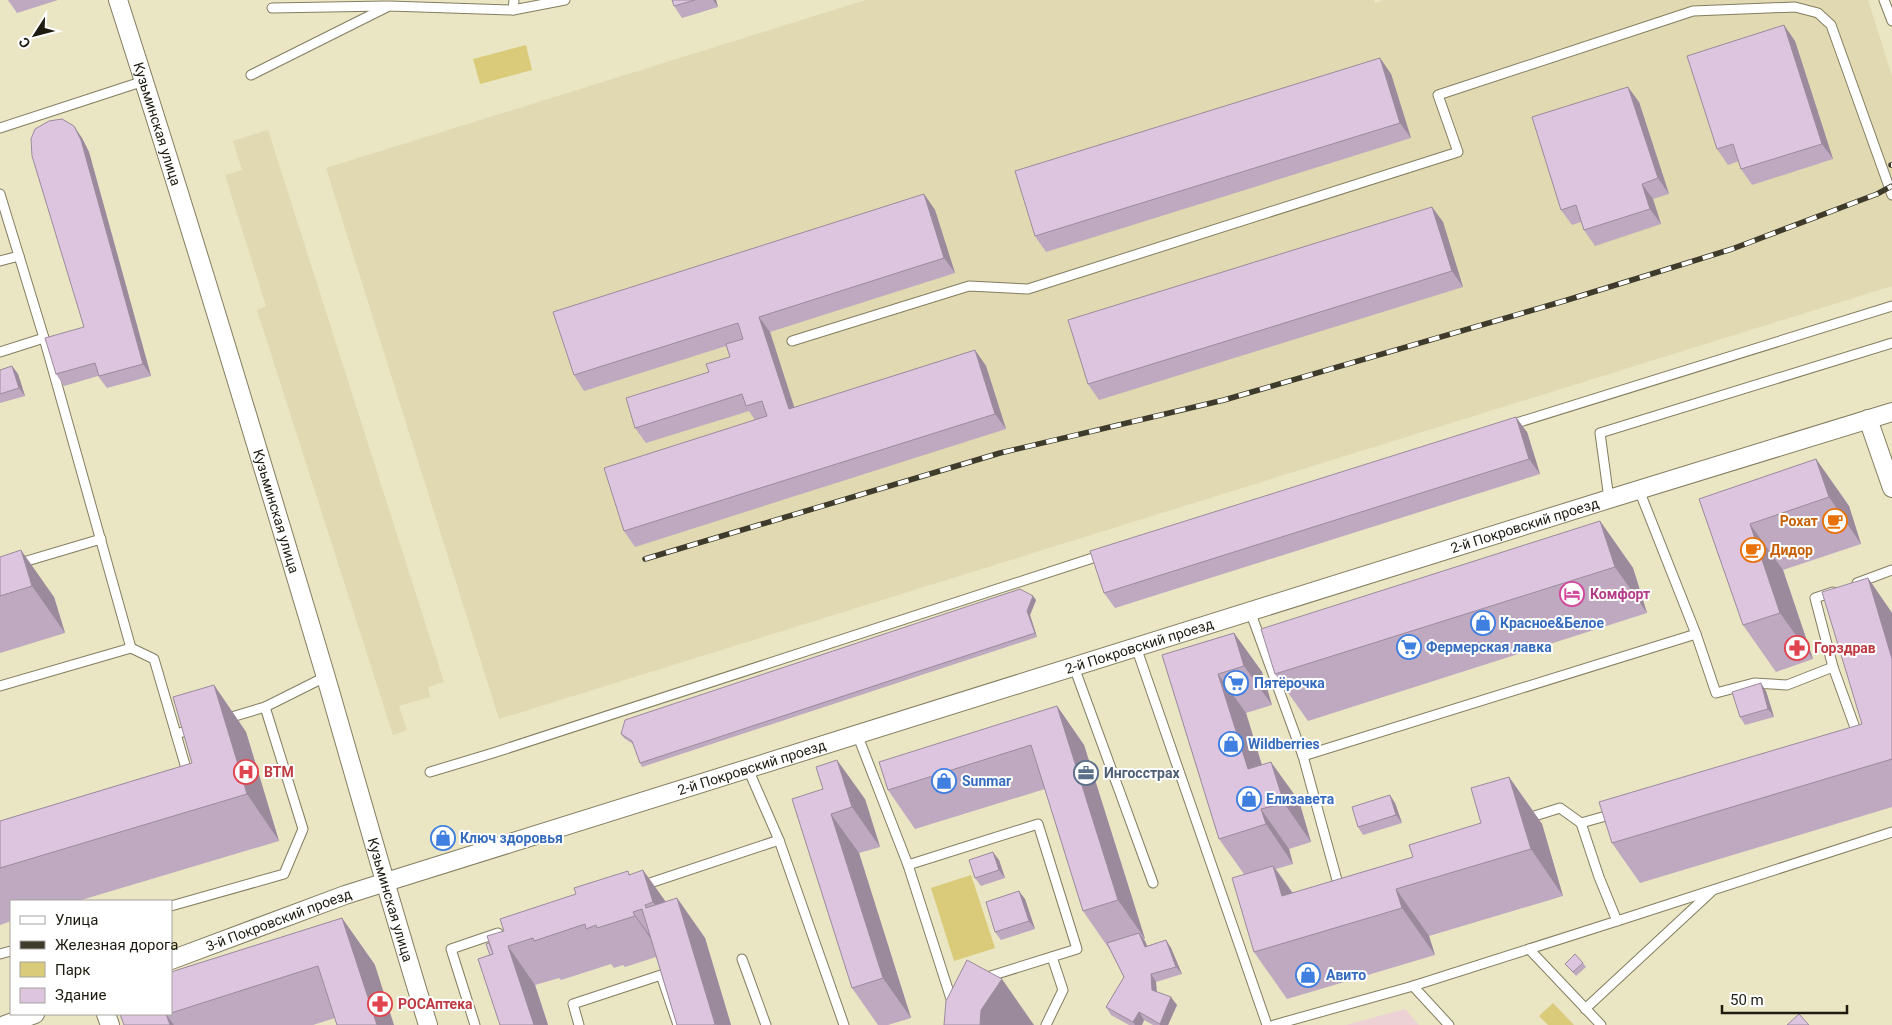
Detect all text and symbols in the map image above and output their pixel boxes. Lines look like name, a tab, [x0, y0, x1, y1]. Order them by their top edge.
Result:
north arrow	[10, 10, 60, 60]
text: С	[15, 34, 34, 51]
street label: Кузьминская улица	[130, 60, 184, 188]
street label: Кузьминская улица	[250, 447, 302, 575]
street label: 2-й Покровский проезд	[1449, 495, 1601, 556]
cafe icon: Рохат	[1822, 508, 1848, 534]
place label: Рохат	[1780, 513, 1818, 529]
cafe icon: Дидор	[1740, 537, 1766, 563]
place label: Дидор	[1770, 542, 1813, 558]
hotel icon: Комфорт	[1559, 581, 1585, 607]
place label: Комфорт	[1590, 586, 1650, 602]
shop icon: Красное&Белое	[1470, 610, 1496, 636]
street label: 2-й Покровский проезд	[1063, 615, 1216, 677]
place label: Красное&Белое	[1500, 615, 1604, 631]
supermarket icon: Фермерская лавка	[1396, 634, 1422, 660]
pharmacy icon: Горздрав	[1784, 635, 1810, 661]
place label: Фермерская лавка	[1426, 639, 1552, 655]
place label: Горздрав	[1814, 640, 1876, 656]
supermarket icon: Пятёрочка	[1223, 670, 1249, 696]
place label: Пятёрочка	[1254, 675, 1325, 691]
shop icon: Wildberries	[1218, 731, 1244, 757]
place label: Wildberries	[1248, 736, 1320, 752]
street label: 2-й Покровский проезд	[676, 737, 828, 798]
hospital icon: ВТМ	[233, 759, 259, 785]
office icon: Ингосстрах	[1073, 760, 1099, 786]
place label: ВТМ	[264, 764, 294, 780]
place label: Ингосстрах	[1104, 765, 1180, 781]
shop icon: Sunmar	[931, 768, 957, 794]
place label: Sunmar	[962, 773, 1011, 789]
shop icon: Елизавета	[1236, 786, 1262, 812]
place label: Елизавета	[1266, 791, 1335, 807]
shop icon: Ключ здоровья	[430, 825, 456, 851]
place label: Ключ здоровья	[460, 830, 563, 846]
street label: Кузьминская улица	[365, 836, 416, 964]
street label: 3-й Покровский проезд	[204, 885, 354, 954]
legend	[10, 900, 172, 1015]
text: Улица	[55, 911, 98, 929]
text: Железная дорога	[55, 936, 178, 954]
text: Парк	[55, 961, 90, 979]
shop icon: Авито	[1295, 962, 1321, 988]
place label: Авито	[1326, 967, 1366, 983]
scale bar	[1722, 982, 1847, 1014]
text: Здание	[55, 986, 106, 1004]
pharmacy icon: РОСАптека	[367, 991, 393, 1017]
text: 50 m	[1730, 991, 1764, 1009]
place label: РОСАптека	[398, 996, 473, 1012]

